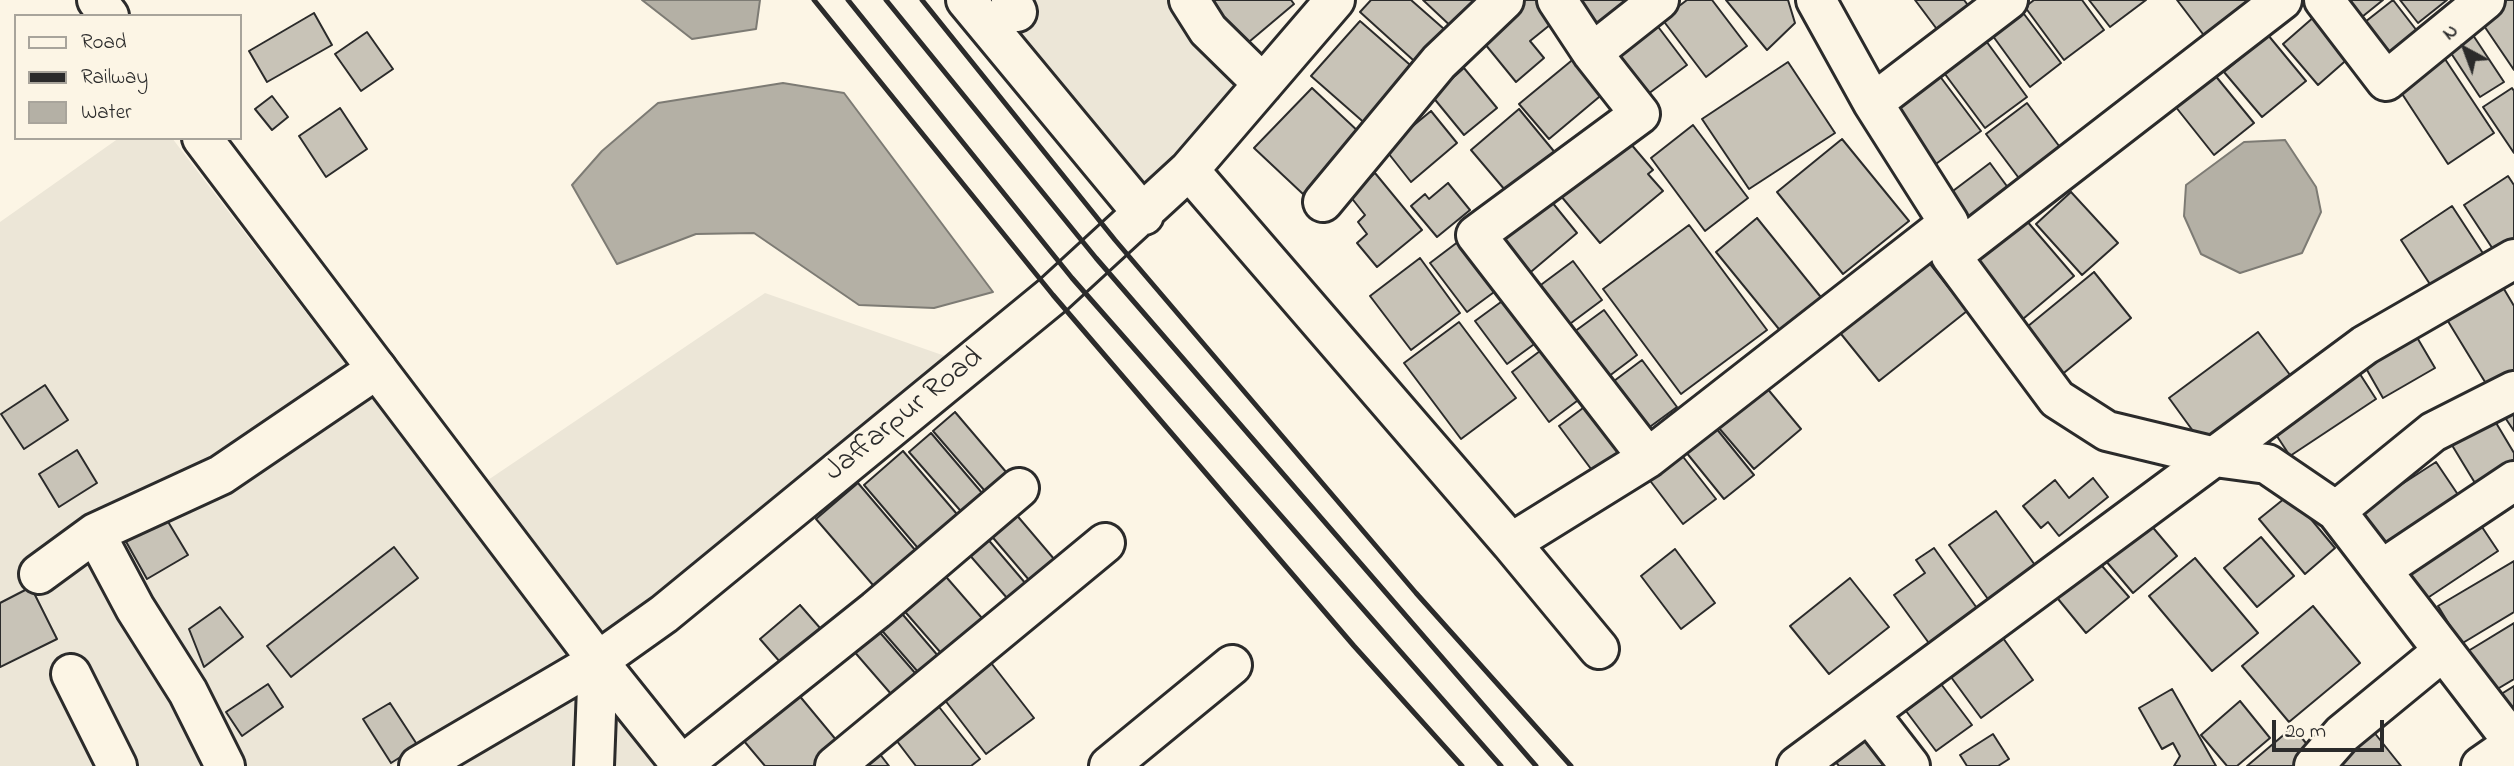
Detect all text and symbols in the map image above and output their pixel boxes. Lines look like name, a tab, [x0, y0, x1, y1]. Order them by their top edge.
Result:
legend	[14, 14, 242, 140]
north arrow	[2430, 14, 2500, 84]
text: N	[2437, 18, 2465, 47]
text: Road	[81, 28, 127, 58]
text: Railway	[81, 63, 148, 93]
text: Water	[81, 98, 132, 128]
street label: Jaffarpur Road	[819, 341, 991, 491]
scale bar	[2276, 706, 2388, 750]
text: 20 m	[2285, 717, 2326, 747]

